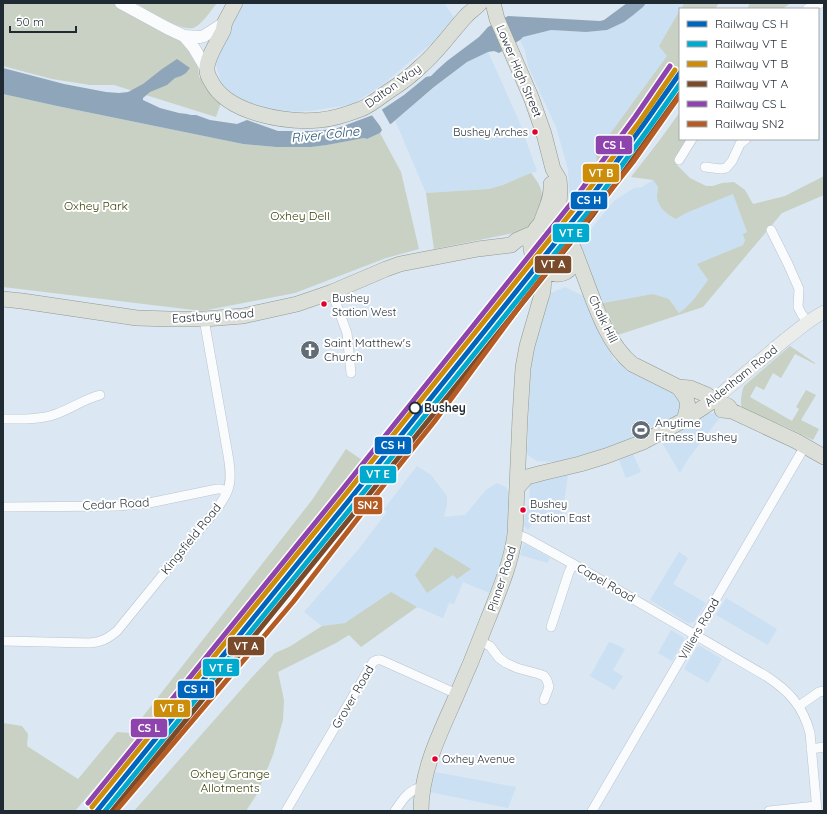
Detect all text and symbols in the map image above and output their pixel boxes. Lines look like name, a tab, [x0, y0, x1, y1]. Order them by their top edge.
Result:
scale bar	[10, 8, 76, 34]
legend	[679, 8, 819, 140]
text: 50 m	[16, 14, 44, 29]
text: Railway CS H	[715, 16, 788, 31]
street label: Lower High Street	[493, 22, 546, 119]
text: Railway VT E	[715, 36, 788, 51]
text: Railway VT B	[715, 56, 789, 71]
street label: Dalton Way	[362, 60, 424, 111]
text: Railway VT A	[715, 76, 789, 91]
text: Railway CS L	[715, 96, 787, 111]
text: Railway SN2	[715, 116, 784, 131]
water label: River Colne	[290, 122, 360, 146]
place label: Bushey Arches	[453, 125, 528, 139]
marker: Bushey Arches	[530, 127, 540, 137]
line badge: CS L	[595, 135, 633, 155]
text: CS L	[603, 138, 625, 152]
line badge: VT B	[582, 163, 620, 183]
text: VT B	[589, 166, 613, 180]
line badge: CS H	[570, 191, 608, 210]
text: CS H	[577, 193, 601, 207]
park label: Oxhey Park	[64, 198, 128, 213]
park label: Oxhey Dell	[270, 208, 330, 223]
line badge: VT E	[552, 223, 590, 243]
text: VT E	[559, 226, 583, 240]
line badge: VT A	[534, 255, 572, 274]
text: VT A	[541, 257, 565, 271]
place label: Bushey Station West	[332, 291, 396, 319]
street label: Chalk Hill	[586, 293, 621, 345]
marker: Bushey Station West	[319, 299, 329, 309]
street label: Eastbury Road	[171, 305, 255, 326]
place label: Saint Matthew's Church	[324, 335, 411, 364]
church icon: Saint Matthew's Church	[299, 339, 321, 361]
street label: Aldenham Road	[701, 342, 780, 410]
place label: Bushey	[424, 400, 466, 415]
marker: Bushey	[408, 401, 422, 415]
place label: Anytime Fitness Bushey	[655, 415, 737, 444]
sports icon: Anytime Fitness Bushey	[630, 419, 652, 441]
line badge: CS H	[374, 436, 412, 455]
text: CS H	[381, 438, 405, 452]
line badge: VT E	[359, 465, 397, 484]
text: VT E	[366, 467, 390, 481]
street label: Cedar Road	[82, 494, 150, 513]
line badge: SN2	[353, 496, 383, 515]
place label: Bushey Station East	[530, 497, 591, 525]
text: SN2	[358, 498, 378, 512]
street label: Kingsfield Road	[157, 500, 224, 577]
marker: Bushey Station East	[518, 505, 528, 515]
street label: Pinner Road	[484, 544, 519, 614]
street label: Capel Road	[574, 560, 638, 605]
street label: Villiers Road	[675, 595, 722, 662]
line badge: VT A	[227, 636, 265, 656]
text: VT A	[234, 639, 258, 653]
line badge: VT E	[202, 658, 240, 677]
text: VT E	[209, 661, 233, 675]
street label: Grover Road	[328, 662, 377, 731]
line badge: CS H	[177, 680, 215, 699]
text: CS H	[184, 682, 208, 696]
line badge: VT B	[153, 699, 191, 718]
text: VT B	[160, 701, 184, 715]
line badge: CS L	[130, 718, 168, 738]
text: CS L	[138, 721, 160, 735]
place label: Oxhey Avenue	[442, 752, 515, 766]
marker: Oxhey Avenue	[430, 754, 440, 764]
park label: Oxhey Grange Allotments	[190, 766, 270, 795]

